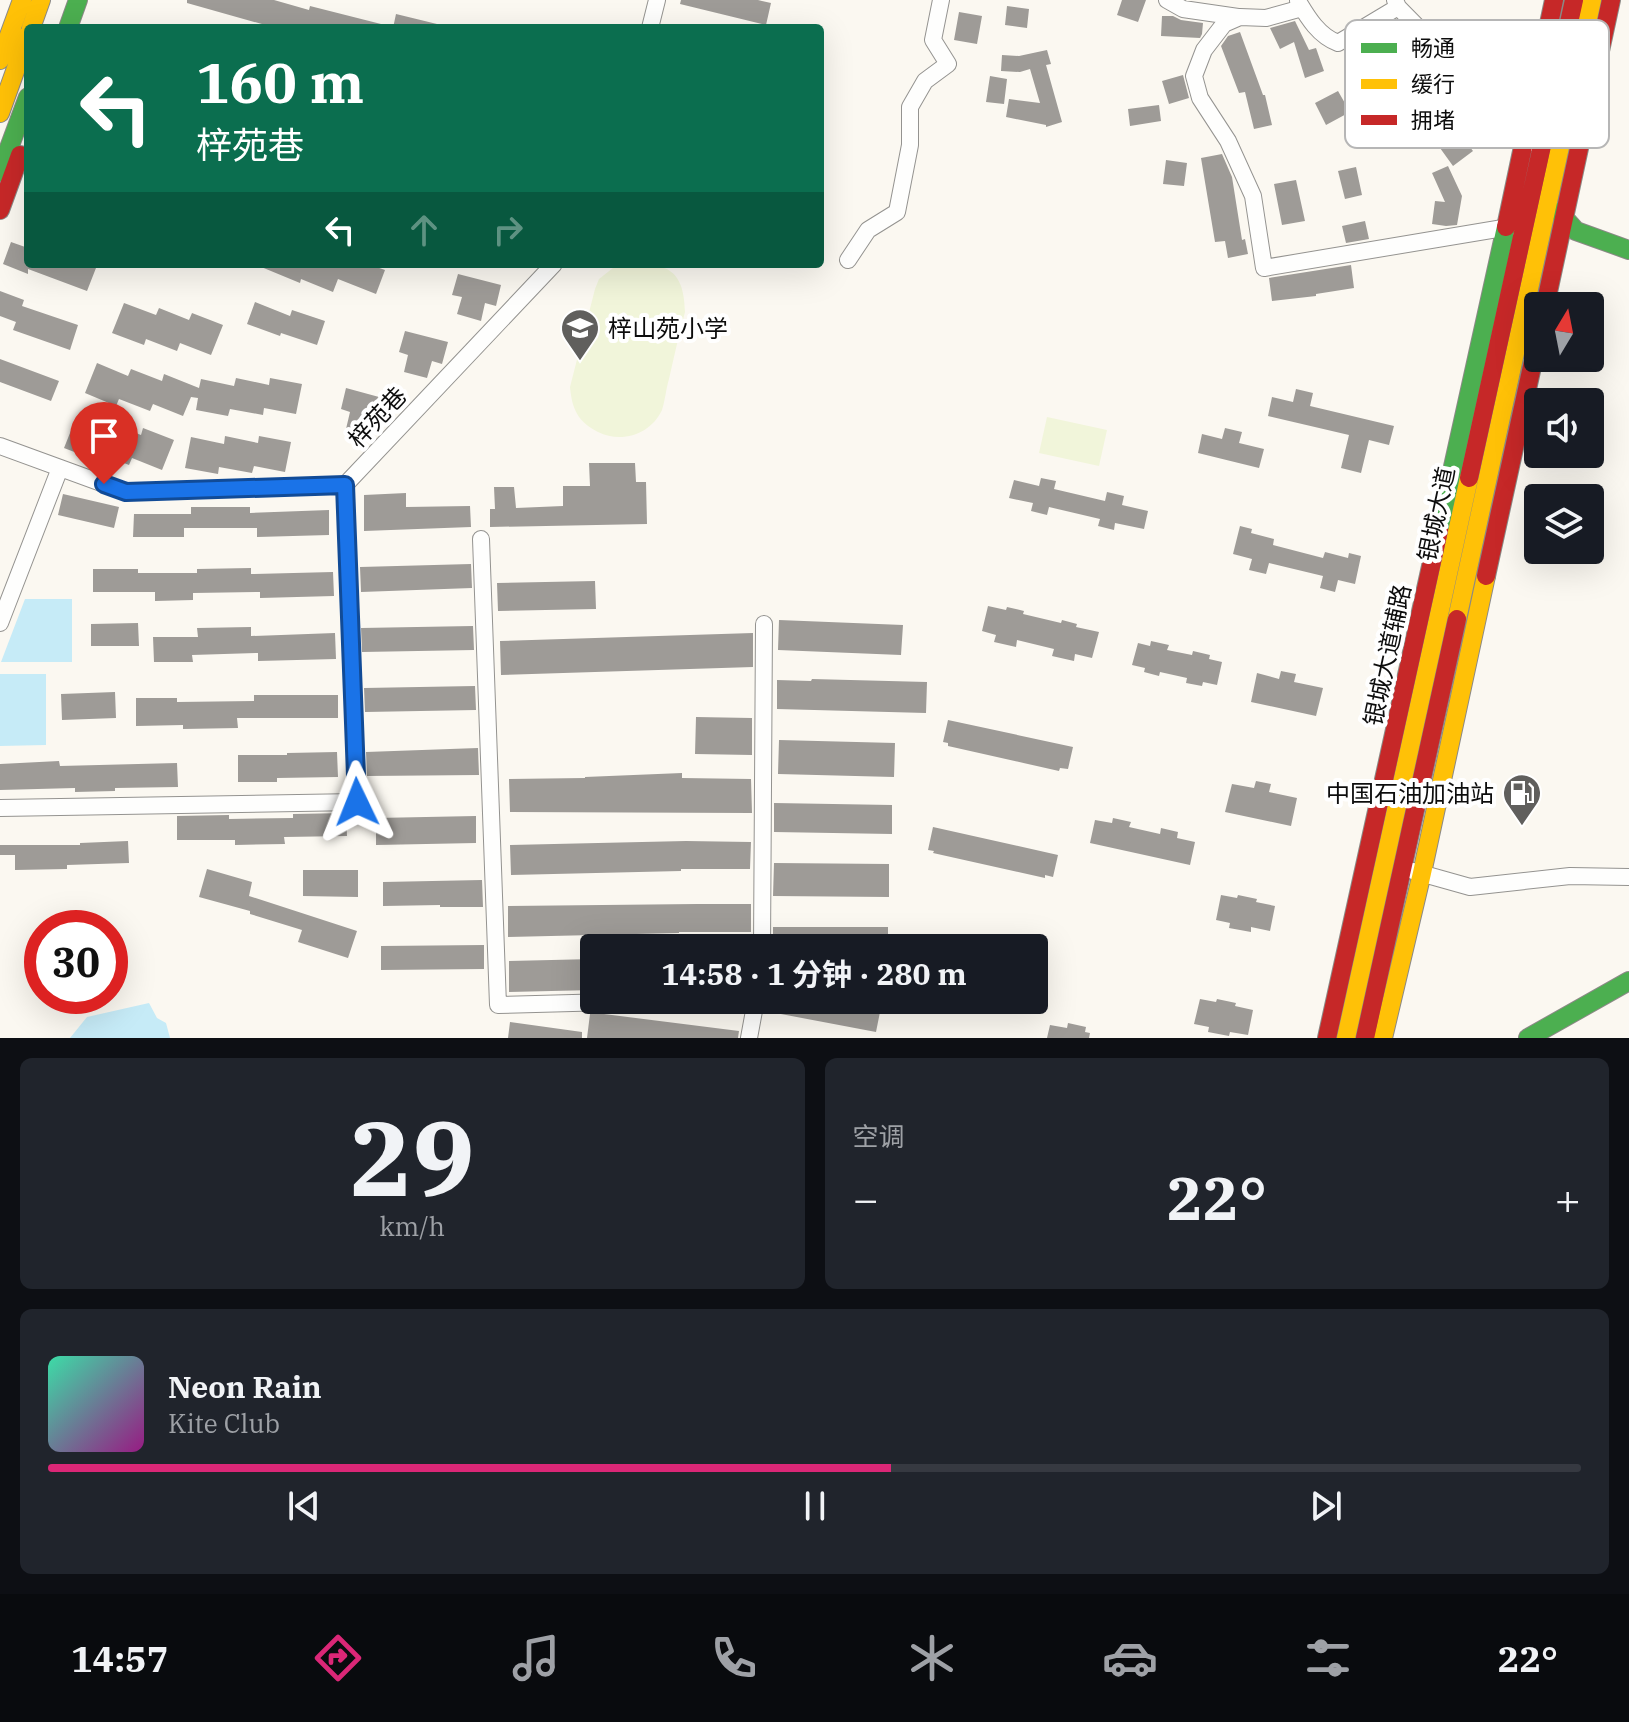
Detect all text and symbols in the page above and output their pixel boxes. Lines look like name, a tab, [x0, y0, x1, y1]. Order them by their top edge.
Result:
legend	[1345, 20, 1609, 148]
text: 畅通	[1411, 33, 1455, 62]
text: 160 m	[196, 46, 364, 118]
icon: left	[64, 56, 168, 160]
text: 缓行	[1411, 69, 1455, 98]
text: 拥堵	[1411, 105, 1455, 134]
text: 梓苑巷	[196, 121, 304, 168]
icon: left	[318, 208, 362, 252]
icon: ahead	[402, 208, 446, 252]
icon: right	[486, 208, 530, 252]
north arrow	[1524, 292, 1604, 372]
map controls	[1524, 292, 1604, 564]
school or university icon: 梓山苑小学	[559, 307, 601, 362]
place label: 梓山苑小学	[608, 312, 728, 344]
street label: 梓苑巷	[341, 380, 413, 454]
button: sound	[1524, 388, 1604, 468]
pin	[70, 402, 138, 484]
icon: arrive	[82, 414, 126, 458]
street label: 银城大道	[1410, 464, 1462, 564]
button: layers	[1524, 484, 1604, 564]
street label: 银城大道辅路	[1356, 581, 1418, 729]
position arrow	[315, 760, 399, 844]
fuel station icon: 中国石油加油站	[1501, 772, 1543, 827]
place label: 中国石油加油站	[1326, 777, 1494, 809]
speed limit sign: 30	[24, 910, 128, 1014]
text: 14:58 · 1 分钟 · 280 m	[661, 954, 967, 993]
text: 29	[350, 1089, 475, 1225]
text: 空调	[853, 1119, 905, 1153]
text: 22°	[1167, 1158, 1267, 1237]
text: −	[853, 1170, 879, 1227]
text: +	[1555, 1170, 1581, 1227]
text: km/h	[379, 1209, 445, 1243]
text: Neon Rain	[168, 1367, 322, 1406]
text: Kite Club	[168, 1406, 280, 1440]
icon: previous	[282, 1484, 326, 1528]
icon: pause	[793, 1484, 837, 1528]
icon: next	[1304, 1484, 1348, 1528]
icon: directions	[310, 1630, 366, 1686]
icon: music	[508, 1630, 564, 1686]
icon: phone	[706, 1630, 762, 1686]
icon: climate	[904, 1630, 960, 1686]
icon: car	[1102, 1630, 1158, 1686]
icon: filters	[1300, 1630, 1356, 1686]
text: 14:57	[71, 1635, 168, 1682]
text: 22°	[1498, 1635, 1558, 1682]

